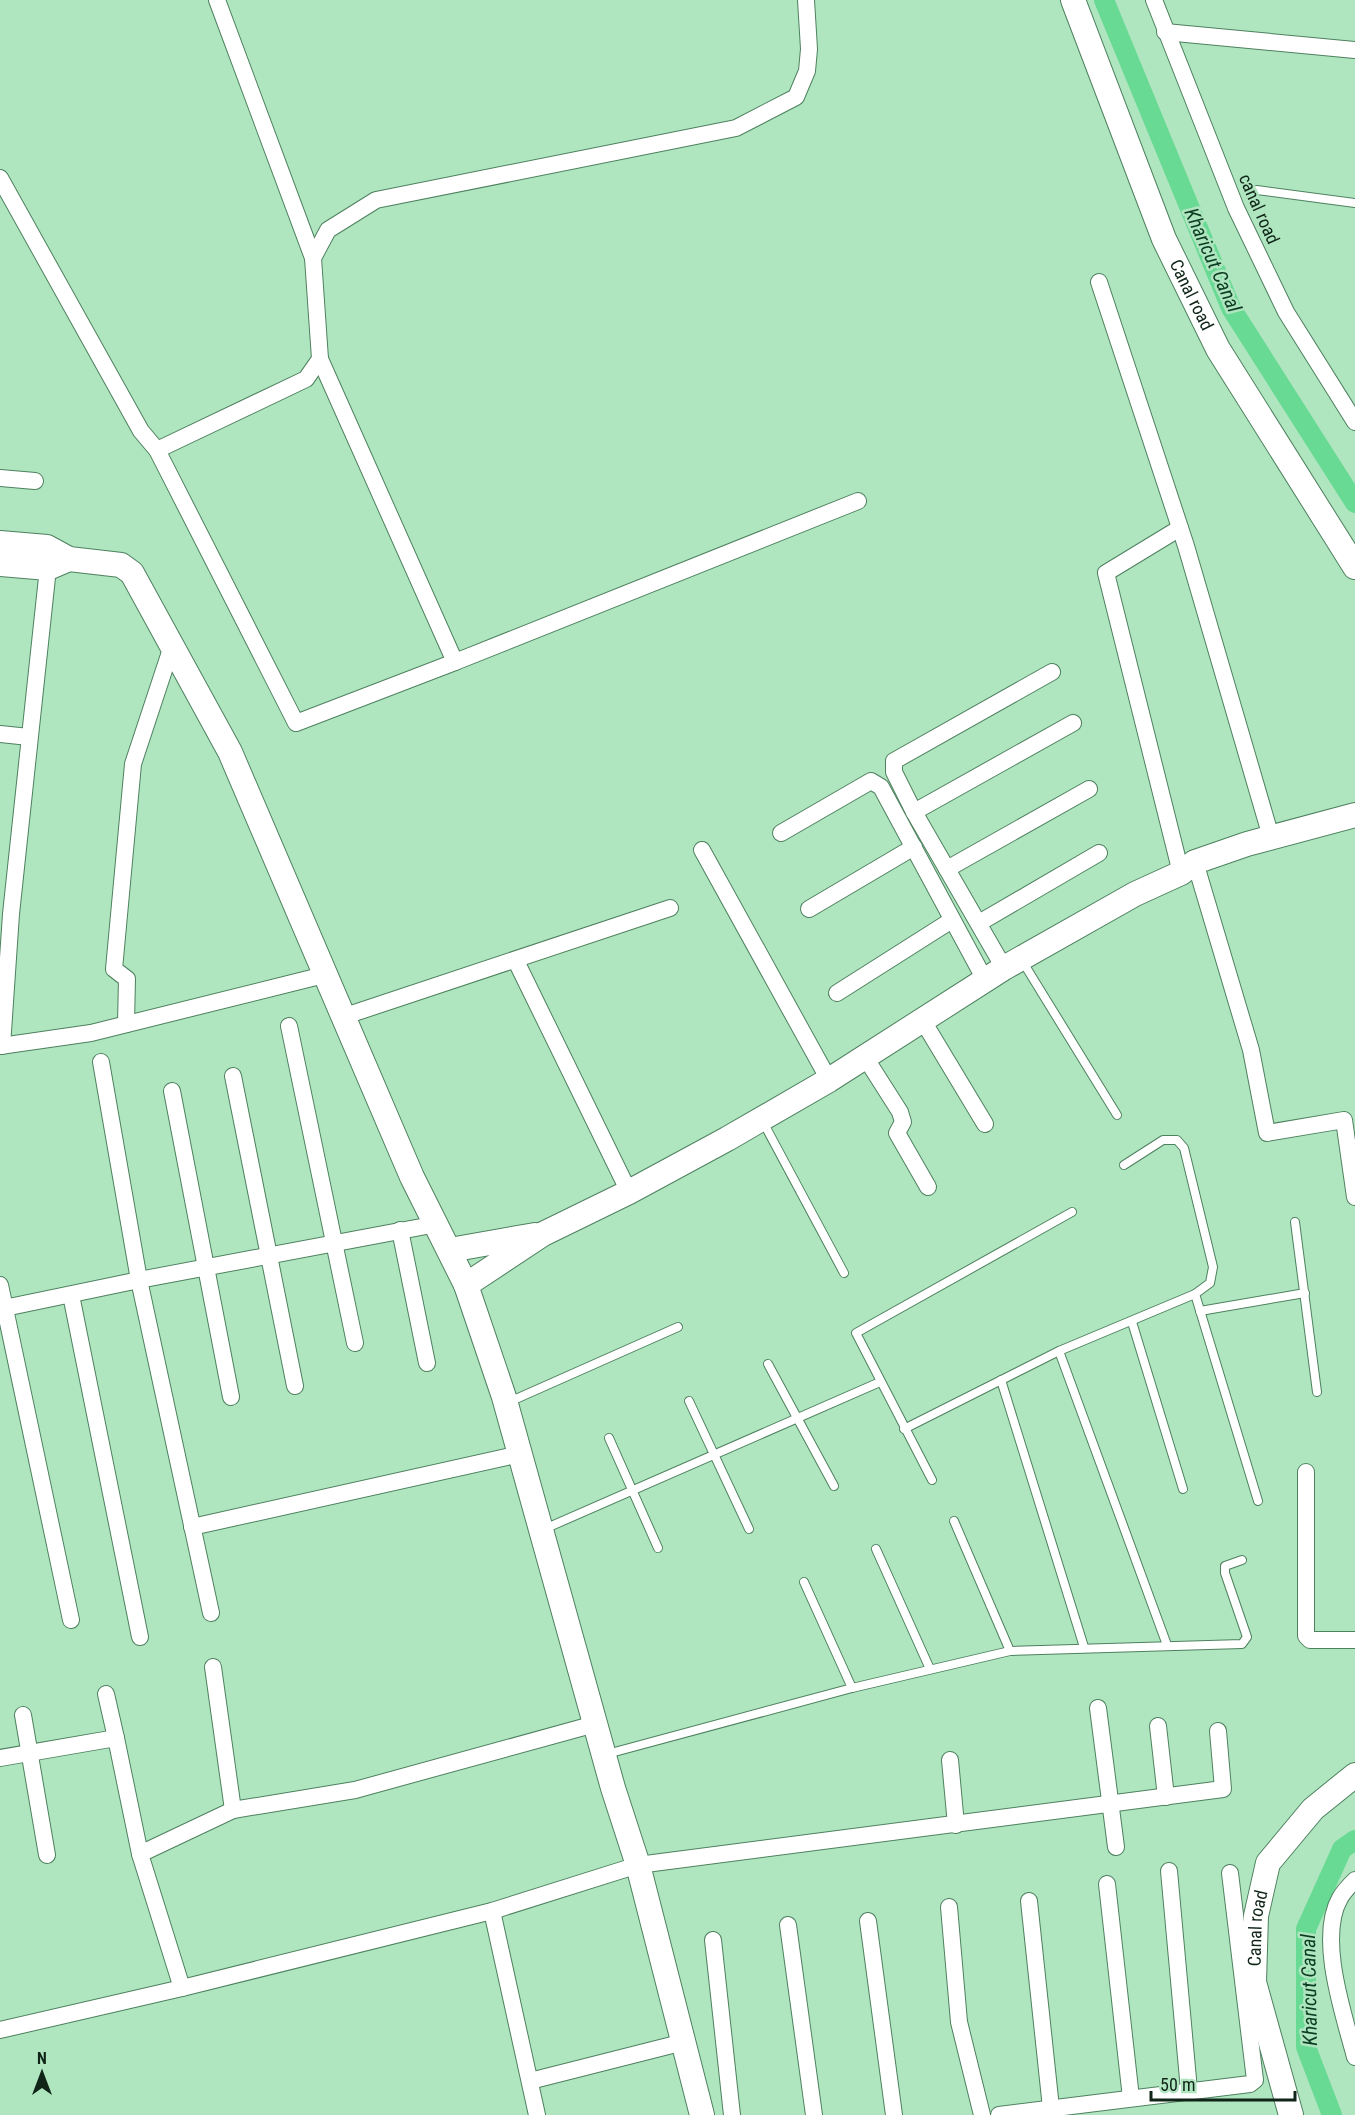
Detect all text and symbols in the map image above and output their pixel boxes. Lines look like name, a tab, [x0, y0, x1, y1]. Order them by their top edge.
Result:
street label: canal road	[1235, 171, 1284, 247]
water label: Kharicut Canal	[1179, 204, 1247, 316]
street label: Canal road	[1166, 256, 1218, 334]
street label: Canal road	[1243, 1888, 1272, 1967]
water label: Kharicut Canal	[1296, 1933, 1322, 2046]
north arrow	[12, 2043, 72, 2103]
text: N	[37, 2049, 47, 2068]
scale bar	[1151, 2064, 1295, 2102]
text: 50 m	[1160, 2074, 1195, 2095]

